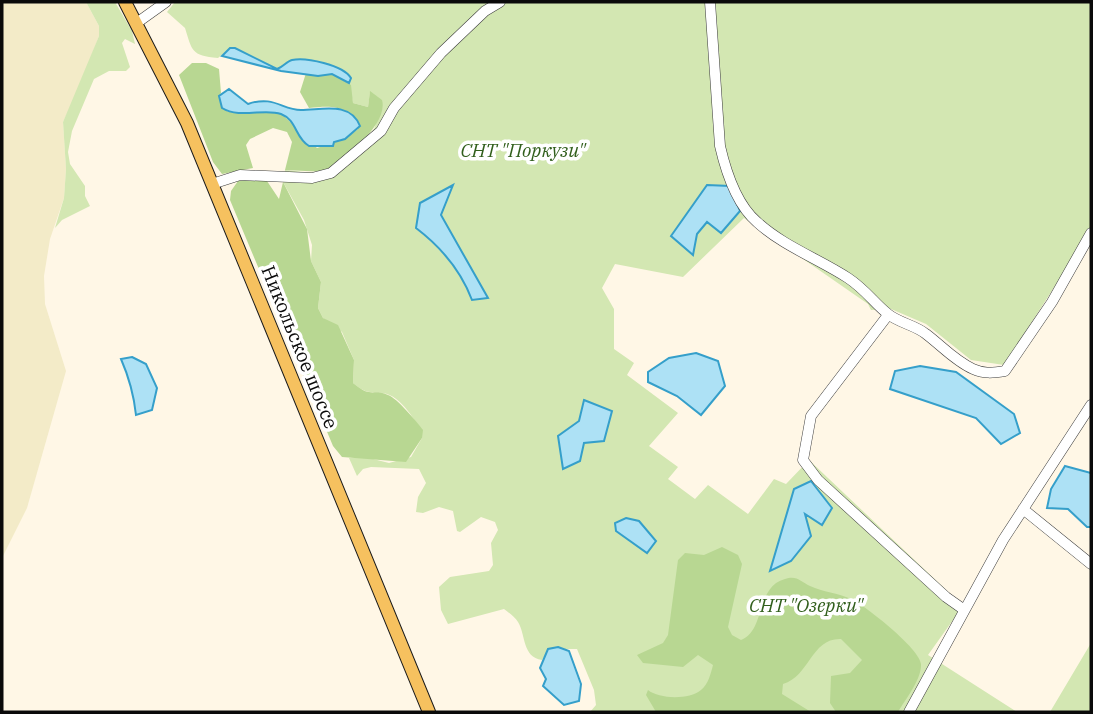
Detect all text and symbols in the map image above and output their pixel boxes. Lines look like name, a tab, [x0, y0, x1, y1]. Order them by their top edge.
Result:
park label: СНТ "Поркузи"	[460, 138, 587, 162]
street label: Никольское шоссе	[256, 262, 344, 432]
park label: СНТ "Озерки"	[749, 593, 865, 617]

